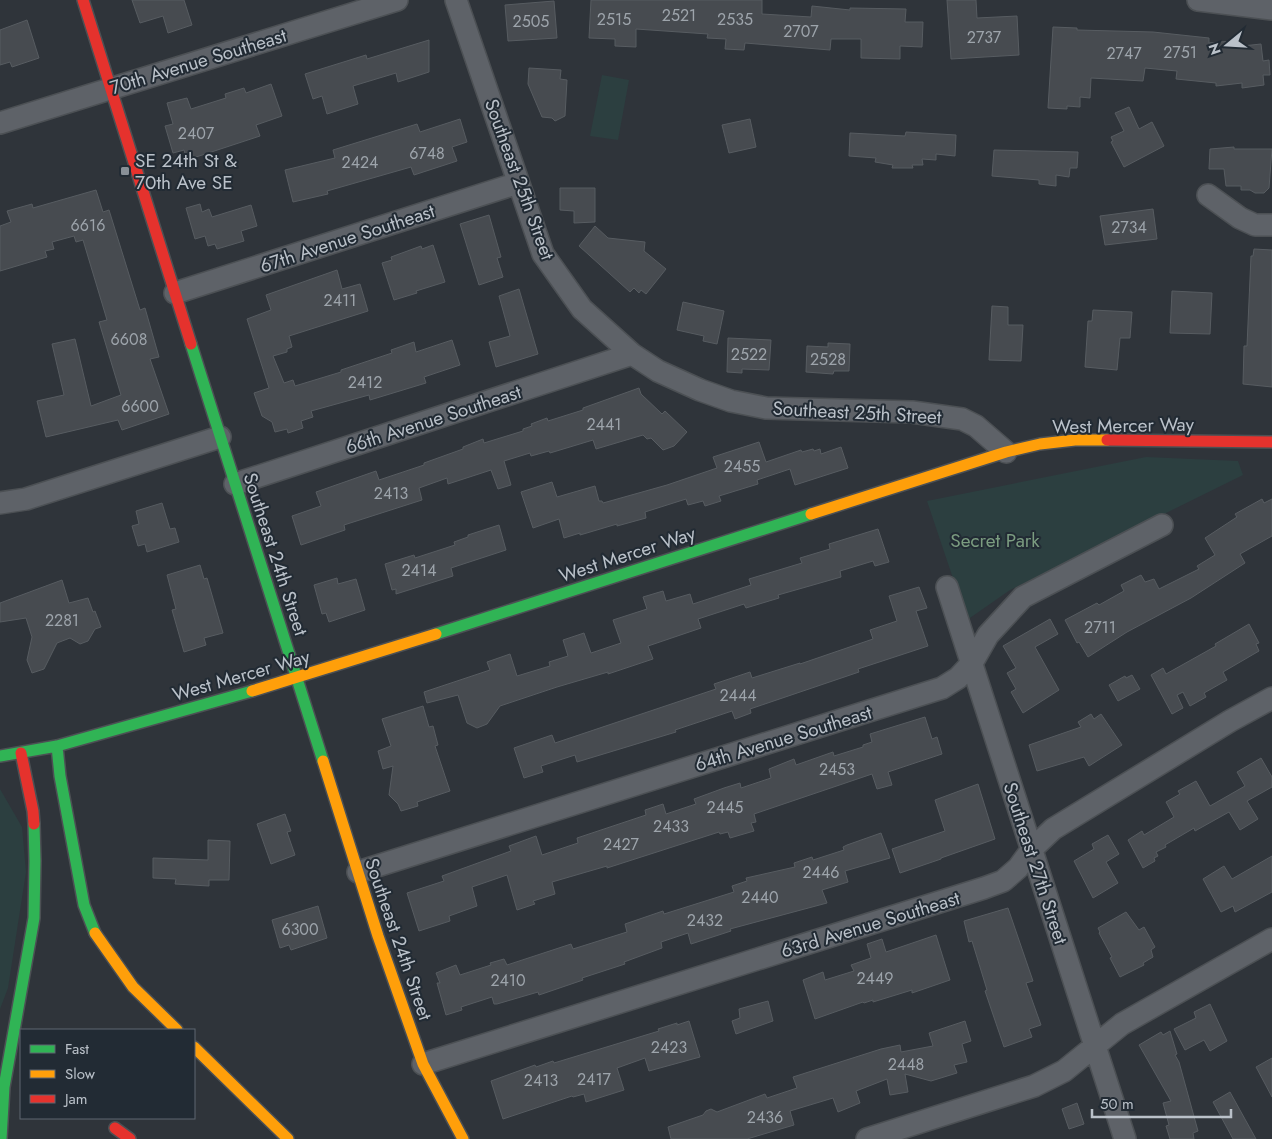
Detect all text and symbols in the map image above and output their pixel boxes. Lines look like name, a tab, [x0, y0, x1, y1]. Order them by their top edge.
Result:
house number: 2521	[662, 4, 696, 27]
house number: 2515	[597, 8, 631, 31]
house number: 2535	[717, 8, 753, 31]
house number: 2505	[513, 10, 549, 33]
house number: 2707	[783, 20, 819, 43]
north arrow	[1202, 20, 1252, 70]
street label: 70th Avenue Southeast	[107, 22, 290, 101]
house number: 2737	[967, 26, 1002, 49]
house number: 2751	[1163, 41, 1197, 64]
text: N	[1203, 41, 1226, 57]
house number: 2747	[1106, 42, 1142, 65]
street label: Southeast 25th Street	[478, 95, 561, 264]
house number: 2407	[178, 122, 215, 145]
house number: 6748	[409, 142, 445, 165]
place label: SE 24th St & 70th Ave SE	[135, 147, 237, 196]
house number: 2424	[342, 151, 378, 174]
marker: SE 24th St & 70th Ave SE	[119, 165, 131, 177]
street label: 67th Avenue Southeast	[256, 197, 439, 280]
house number: 6616	[71, 214, 105, 237]
house number: 2734	[1111, 216, 1147, 239]
house number: 2411	[324, 289, 356, 312]
house number: 6608	[111, 328, 147, 351]
house number: 2522	[731, 343, 767, 366]
house number: 2528	[810, 348, 846, 371]
house number: 2412	[348, 371, 382, 394]
street label: 66th Avenue Southeast	[342, 378, 525, 461]
house number: 6600	[121, 395, 159, 418]
street label: Southeast 25th Street	[772, 395, 943, 430]
street label: West Mercer Way	[1052, 411, 1195, 440]
house number: 2441	[587, 413, 621, 436]
house number: 2455	[724, 455, 760, 478]
street label: Southeast 24th Street	[236, 469, 315, 639]
house number: 2413	[374, 482, 408, 505]
street label: West Mercer Way	[556, 520, 699, 589]
park label: Secret Park	[950, 527, 1040, 554]
house number: 2414	[402, 559, 436, 582]
house number: 2281	[45, 609, 79, 632]
house number: 2711	[1084, 616, 1116, 639]
street label: West Mercer Way	[169, 643, 314, 708]
house number: 2444	[719, 684, 757, 707]
street label: 64th Avenue Southeast	[691, 699, 875, 778]
house number: 2453	[819, 758, 855, 781]
street label: Southeast 27th Street	[997, 779, 1075, 948]
house number: 2445	[707, 796, 743, 819]
house number: 2433	[653, 815, 689, 838]
house number: 2427	[603, 833, 640, 856]
street label: Southeast 24th Street	[358, 855, 439, 1024]
house number: 2446	[803, 861, 839, 884]
street label: 63rd Avenue Southeast	[777, 884, 963, 965]
house number: 2440	[741, 886, 779, 909]
house number: 2432	[687, 909, 723, 932]
house number: 6300	[281, 918, 319, 941]
house number: 2449	[857, 967, 893, 990]
house number: 2410	[490, 969, 526, 992]
legend	[20, 1029, 195, 1119]
house number: 2423	[651, 1036, 687, 1059]
text: Fast	[65, 1038, 89, 1060]
house number: 2448	[888, 1053, 924, 1076]
text: Slow	[65, 1063, 96, 1085]
house number: 2417	[577, 1068, 612, 1091]
house number: 2413	[524, 1069, 558, 1092]
scale bar	[1092, 1086, 1231, 1118]
text: Jam	[63, 1088, 88, 1110]
text: 50 m	[1100, 1093, 1134, 1115]
house number: 2436	[747, 1106, 783, 1129]

